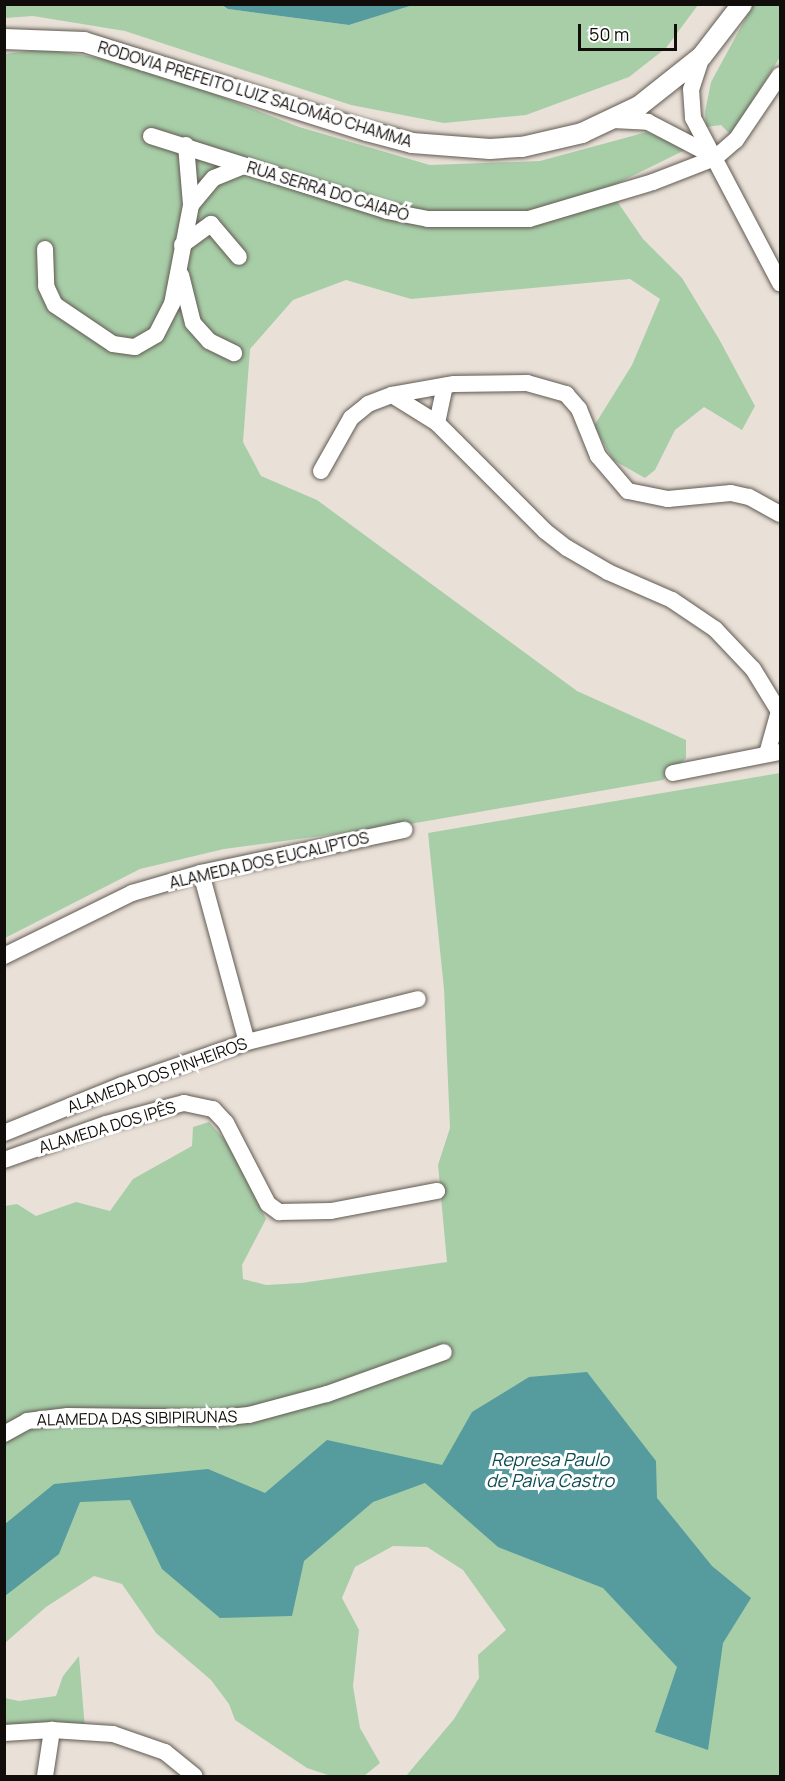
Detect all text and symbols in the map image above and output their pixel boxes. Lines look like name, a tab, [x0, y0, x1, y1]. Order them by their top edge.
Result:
scale bar	[581, 12, 680, 50]
text: 50 m	[589, 22, 629, 46]
street label: RODOVIA PREFEITO LUIZ SALOMÃO CHAMMA	[96, 37, 414, 151]
street label: RUA SERRA DO CAIAPÓ	[245, 157, 411, 225]
street label: ALAMEDA DOS EUCALIPTOS	[167, 828, 371, 892]
street label: ALAMEDA DOS PINHEIROS	[65, 1034, 249, 1116]
street label: ALAMEDA DOS IPÊS	[36, 1097, 178, 1157]
street label: ALAMEDA DAS SIBIPIRUNAS	[37, 1407, 237, 1429]
water label: Represa Paulo de Paiva Castro	[486, 1449, 614, 1492]

